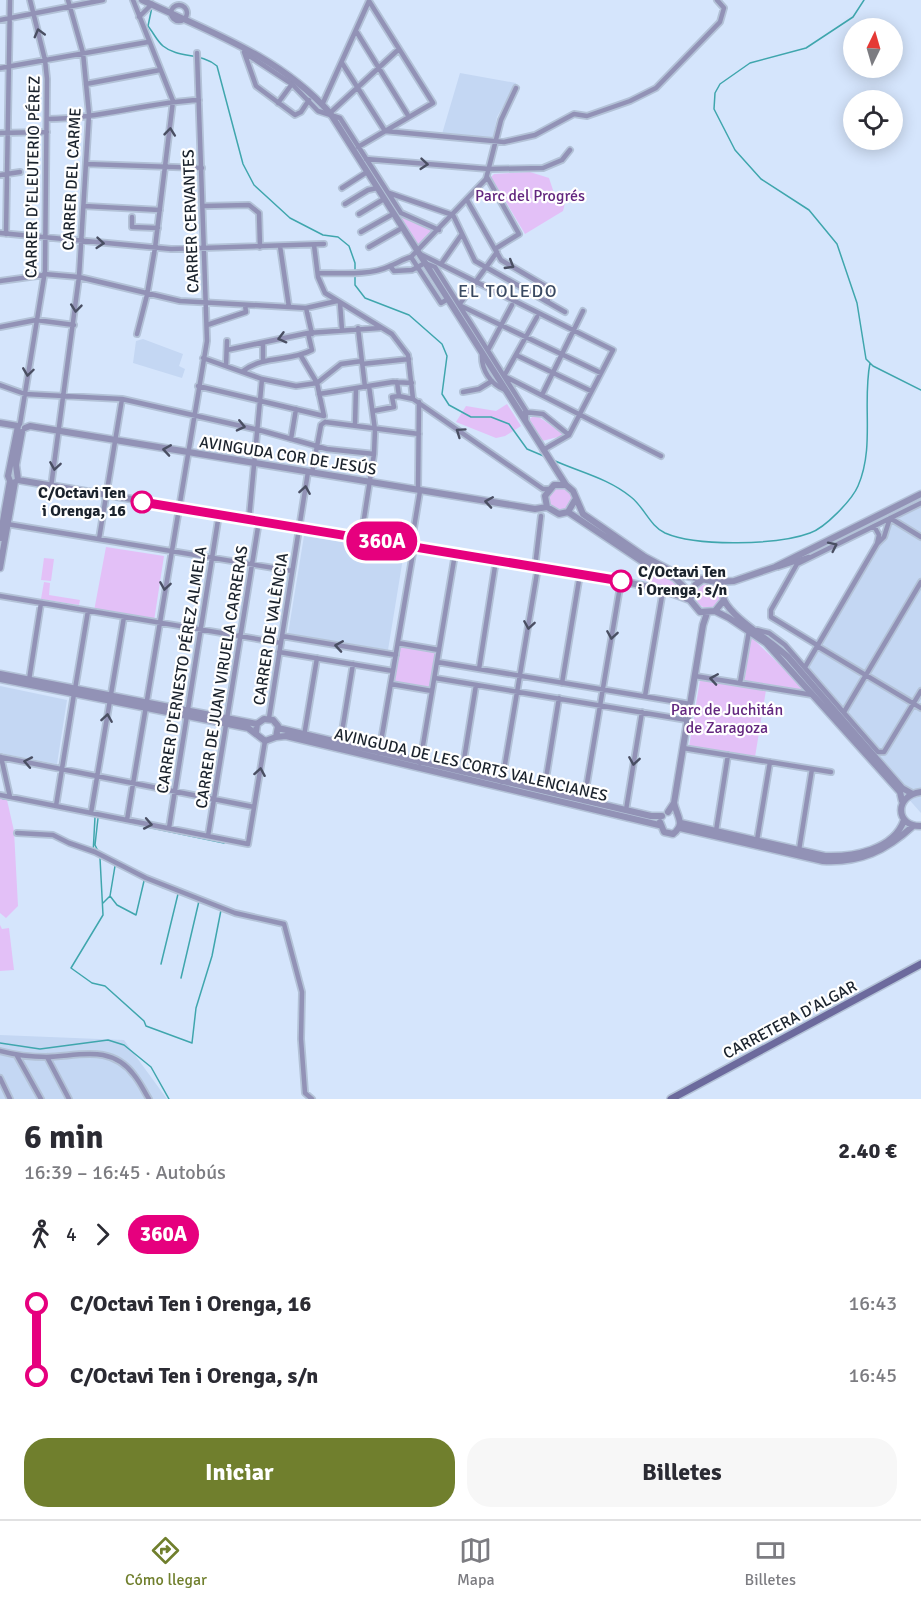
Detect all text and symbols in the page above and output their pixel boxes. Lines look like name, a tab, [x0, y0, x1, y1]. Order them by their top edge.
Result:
north arrow	[843, 18, 903, 78]
map controls	[843, 18, 903, 150]
one-way arrow	[33, 28, 46, 38]
street label: CARRER D'ELEUTERIO PÉREZ	[21, 76, 45, 278]
button: locate	[843, 90, 903, 150]
street label: CARRER DEL CARME	[58, 107, 86, 251]
one-way arrow	[163, 127, 176, 136]
street label: CARRER CERVANTES	[178, 149, 204, 293]
one-way arrow	[420, 157, 429, 170]
park label: Parc del Progrés	[475, 186, 585, 206]
one-way arrow	[96, 236, 105, 249]
one-way arrow	[504, 258, 515, 269]
district label: EL TOLEDO	[458, 280, 558, 302]
one-way arrow	[70, 303, 83, 312]
one-way arrow	[277, 331, 287, 344]
one-way arrow	[22, 368, 35, 377]
one-way arrow	[236, 419, 246, 432]
one-way arrow	[456, 428, 467, 439]
street label: AVINGUDA COR DE JESÚS	[198, 432, 378, 480]
one-way arrow	[163, 444, 173, 457]
one-way arrow	[49, 462, 61, 471]
place label: C/Octavi Ten i Orenga, 16	[38, 483, 126, 521]
one-way arrow	[299, 486, 311, 495]
marker: C/Octavi Ten i Orenga, 16	[131, 491, 153, 513]
one-way arrow	[485, 496, 495, 509]
line badge: 360A	[340, 522, 424, 560]
text: 360A	[358, 528, 406, 554]
one-way arrow	[827, 542, 838, 554]
street label: CARRER DE JUAN VIRUELA CARRERAS	[191, 544, 253, 810]
street label: CARRER D'ERNESTO PÉREZ ALMELA	[153, 545, 211, 795]
street label: CARRER DE VALÈNCIA	[249, 551, 293, 707]
place label: C/Octavi Ten i Orenga, s/n	[638, 562, 727, 600]
marker: C/Octavi Ten i Orenga, s/n	[610, 570, 632, 592]
one-way arrow	[160, 581, 172, 591]
one-way arrow	[523, 620, 535, 630]
one-way arrow	[606, 630, 619, 640]
one-way arrow	[334, 640, 344, 652]
one-way arrow	[709, 673, 718, 685]
park label: Parc de Juchitán de Zaragoza	[671, 700, 783, 738]
one-way arrow	[100, 714, 113, 724]
street label: AVINGUDA DE LES CORTS VALENCIANES	[332, 724, 610, 806]
one-way arrow	[23, 756, 33, 769]
one-way arrow	[628, 756, 641, 766]
one-way arrow	[253, 767, 266, 777]
one-way arrow	[143, 817, 153, 830]
street label: CARRETERA D'ALGAR	[720, 976, 861, 1064]
text: 6 min	[24, 1117, 104, 1158]
text: 2.40 €	[838, 1137, 897, 1164]
text: 16:39 – 16:45 · Autobús	[24, 1160, 226, 1185]
icon: walk	[24, 1218, 57, 1251]
icon: forward	[86, 1218, 119, 1251]
text: 360A	[140, 1221, 187, 1247]
text: 4	[66, 1222, 77, 1247]
text: C/Octavi Ten i Orenga, 16	[70, 1290, 311, 1317]
text: 16:43	[848, 1291, 897, 1316]
text: C/Octavi Ten i Orenga, s/n	[70, 1362, 318, 1389]
text: 16:45	[848, 1363, 897, 1388]
button: Iniciar	[24, 1438, 455, 1507]
button: Billetes	[467, 1438, 897, 1507]
tab: Cómo llegar	[125, 1534, 207, 1590]
tab: Mapa	[457, 1534, 495, 1590]
tab: Billetes	[744, 1534, 796, 1590]

